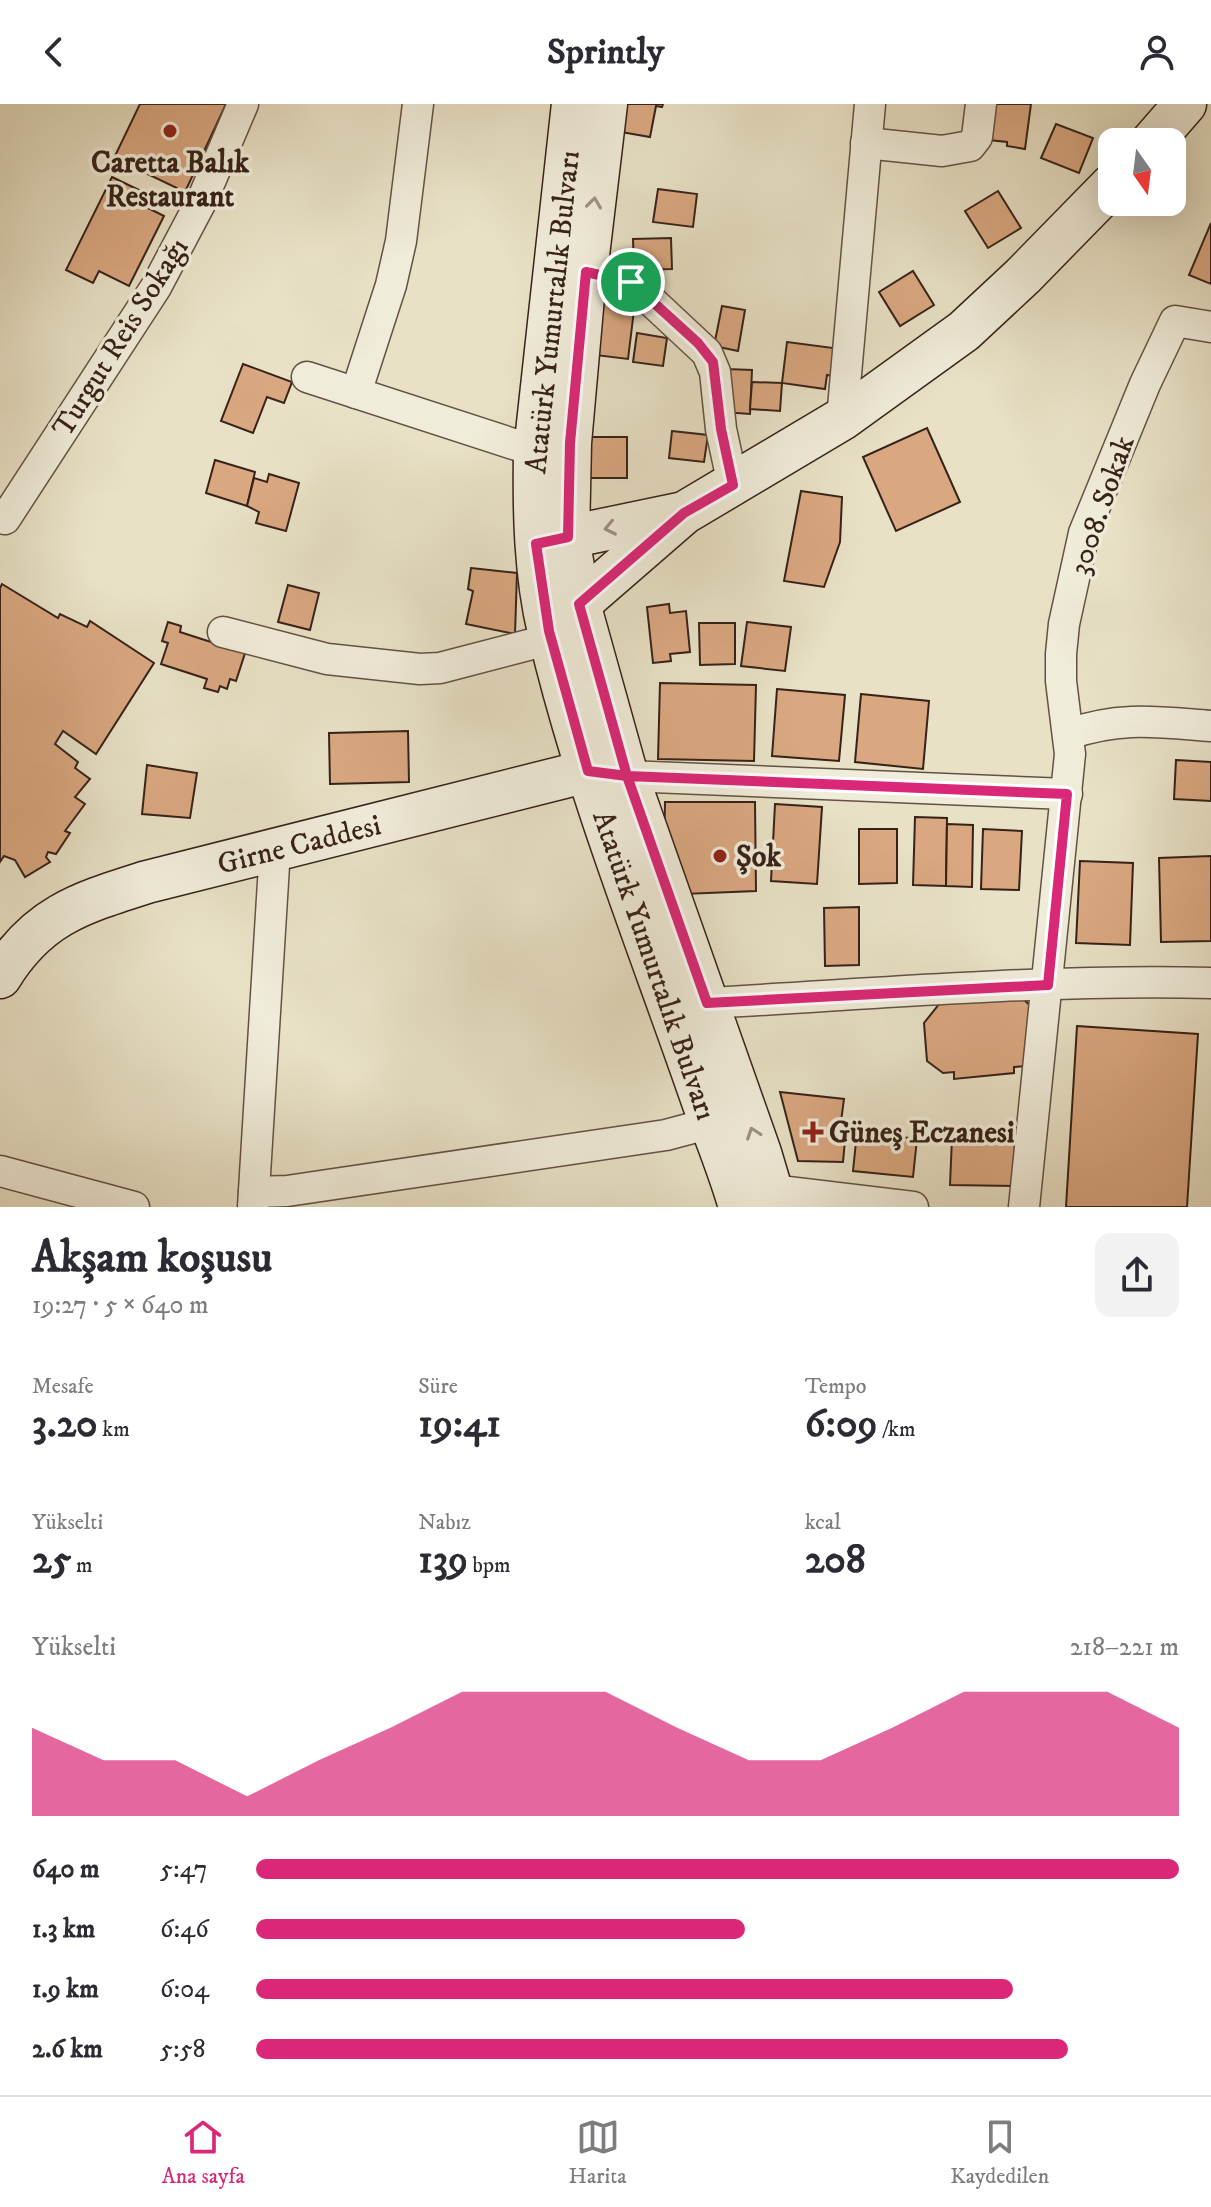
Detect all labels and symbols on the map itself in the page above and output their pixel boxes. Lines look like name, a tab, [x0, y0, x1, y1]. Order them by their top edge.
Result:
marker: Caretta Balık Restaurant	[161, 122, 179, 140]
north arrow	[1098, 128, 1186, 216]
place label: Caretta Balık Restaurant	[91, 145, 250, 216]
street label: Atatürk Yumurtalık Bulvarı	[518, 149, 589, 476]
one-way arrow	[586, 196, 603, 209]
street label: Turgut Reis Sokağı	[45, 231, 197, 444]
pin	[597, 248, 665, 316]
street label: 3008. Sokak	[1061, 431, 1144, 580]
one-way arrow	[603, 519, 617, 536]
street label: Atatürk Yumurtalık Bulvarı	[583, 806, 724, 1125]
street label: Girne Caddesi	[214, 807, 385, 884]
place label: Şok	[736, 839, 782, 876]
marker: Şok	[711, 847, 729, 865]
place label: Güneş Eczanesi	[829, 1115, 1015, 1152]
marker: Güneş Eczanesi	[804, 1123, 822, 1141]
one-way arrow	[746, 1126, 763, 1140]

